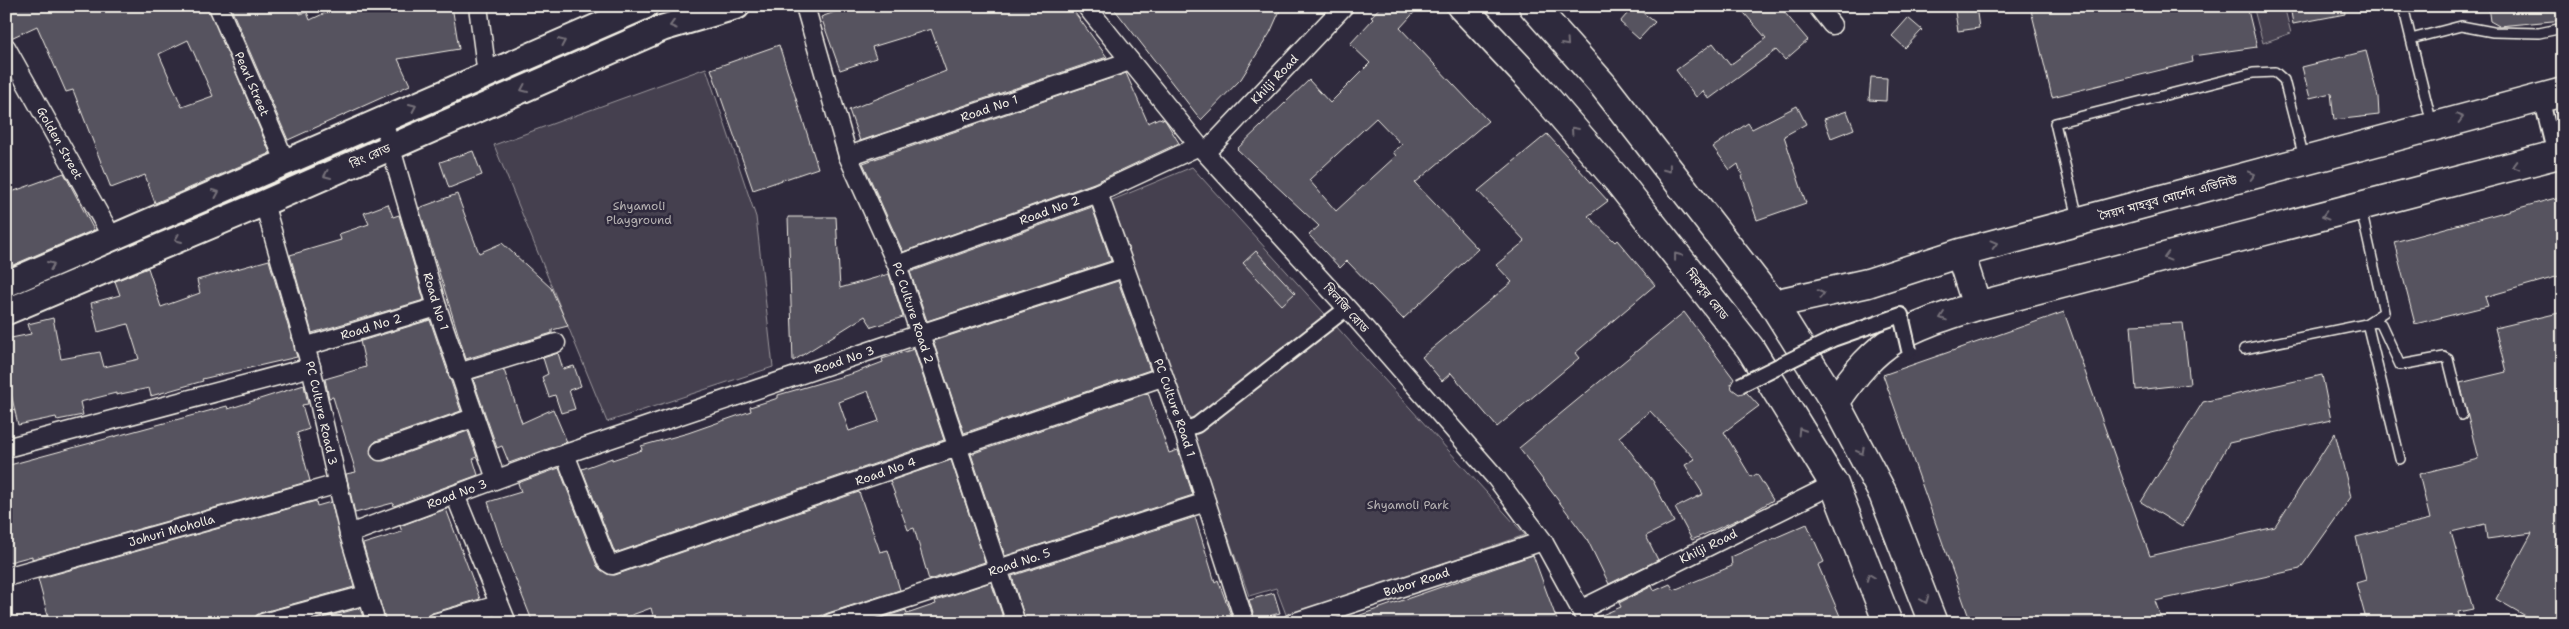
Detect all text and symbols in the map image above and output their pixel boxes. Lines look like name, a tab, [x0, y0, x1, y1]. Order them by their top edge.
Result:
one-way arrow	[670, 19, 678, 29]
one-way arrow	[1560, 37, 1569, 46]
one-way arrow	[557, 38, 566, 49]
street label: Pearl Street	[231, 49, 273, 119]
street label: Khilji Road	[1247, 51, 1302, 108]
one-way arrow	[520, 82, 529, 93]
street label: Road No 1	[958, 91, 1020, 126]
one-way arrow	[408, 103, 417, 114]
street label: Golden Street	[33, 104, 86, 182]
one-way arrow	[2455, 113, 2464, 124]
one-way arrow	[1572, 127, 1580, 136]
street label: রিং রোড	[346, 140, 393, 172]
one-way arrow	[2512, 160, 2520, 170]
one-way arrow	[1663, 163, 1671, 172]
one-way arrow	[323, 169, 332, 180]
one-way arrow	[2248, 170, 2257, 181]
street label: সৈয়দ মাহবুব মোর্শেদ এভিনিউ	[2096, 172, 2239, 224]
one-way arrow	[211, 189, 220, 200]
street label: Road No 2	[1017, 192, 1082, 229]
park label: Shyamoli Playground	[606, 198, 672, 228]
one-way arrow	[2320, 210, 2329, 221]
one-way arrow	[174, 233, 183, 244]
one-way arrow	[1990, 240, 1998, 250]
one-way arrow	[2164, 251, 2172, 261]
one-way arrow	[1674, 252, 1683, 262]
street label: PC Culture Road 2	[889, 260, 937, 366]
one-way arrow	[46, 261, 55, 271]
street label: মিরপুর রোড	[1681, 264, 1732, 323]
street label: Road No 1	[419, 271, 452, 332]
street label: খিলজি রোড	[1319, 279, 1373, 336]
one-way arrow	[1817, 289, 1826, 299]
street label: Road No 2	[339, 310, 404, 344]
one-way arrow	[1939, 311, 1948, 321]
street label: Road No 3	[812, 342, 876, 378]
street label: PC Culture Road 1	[1150, 356, 1199, 459]
street label: PC Culture Road 3	[302, 359, 341, 467]
one-way arrow	[1798, 427, 1808, 436]
one-way arrow	[1855, 446, 1865, 455]
street label: Road No 4	[853, 454, 918, 489]
street label: Road No 3	[425, 476, 489, 513]
park label: Shyamoli Park	[1367, 497, 1449, 513]
street label: Johuri Moholla	[127, 511, 217, 550]
street label: Khilji Road	[1677, 525, 1740, 567]
street label: Road No. 5	[986, 545, 1053, 580]
street label: Babor Road	[1381, 564, 1452, 601]
one-way arrow	[1866, 573, 1877, 582]
one-way arrow	[1919, 596, 1929, 604]

